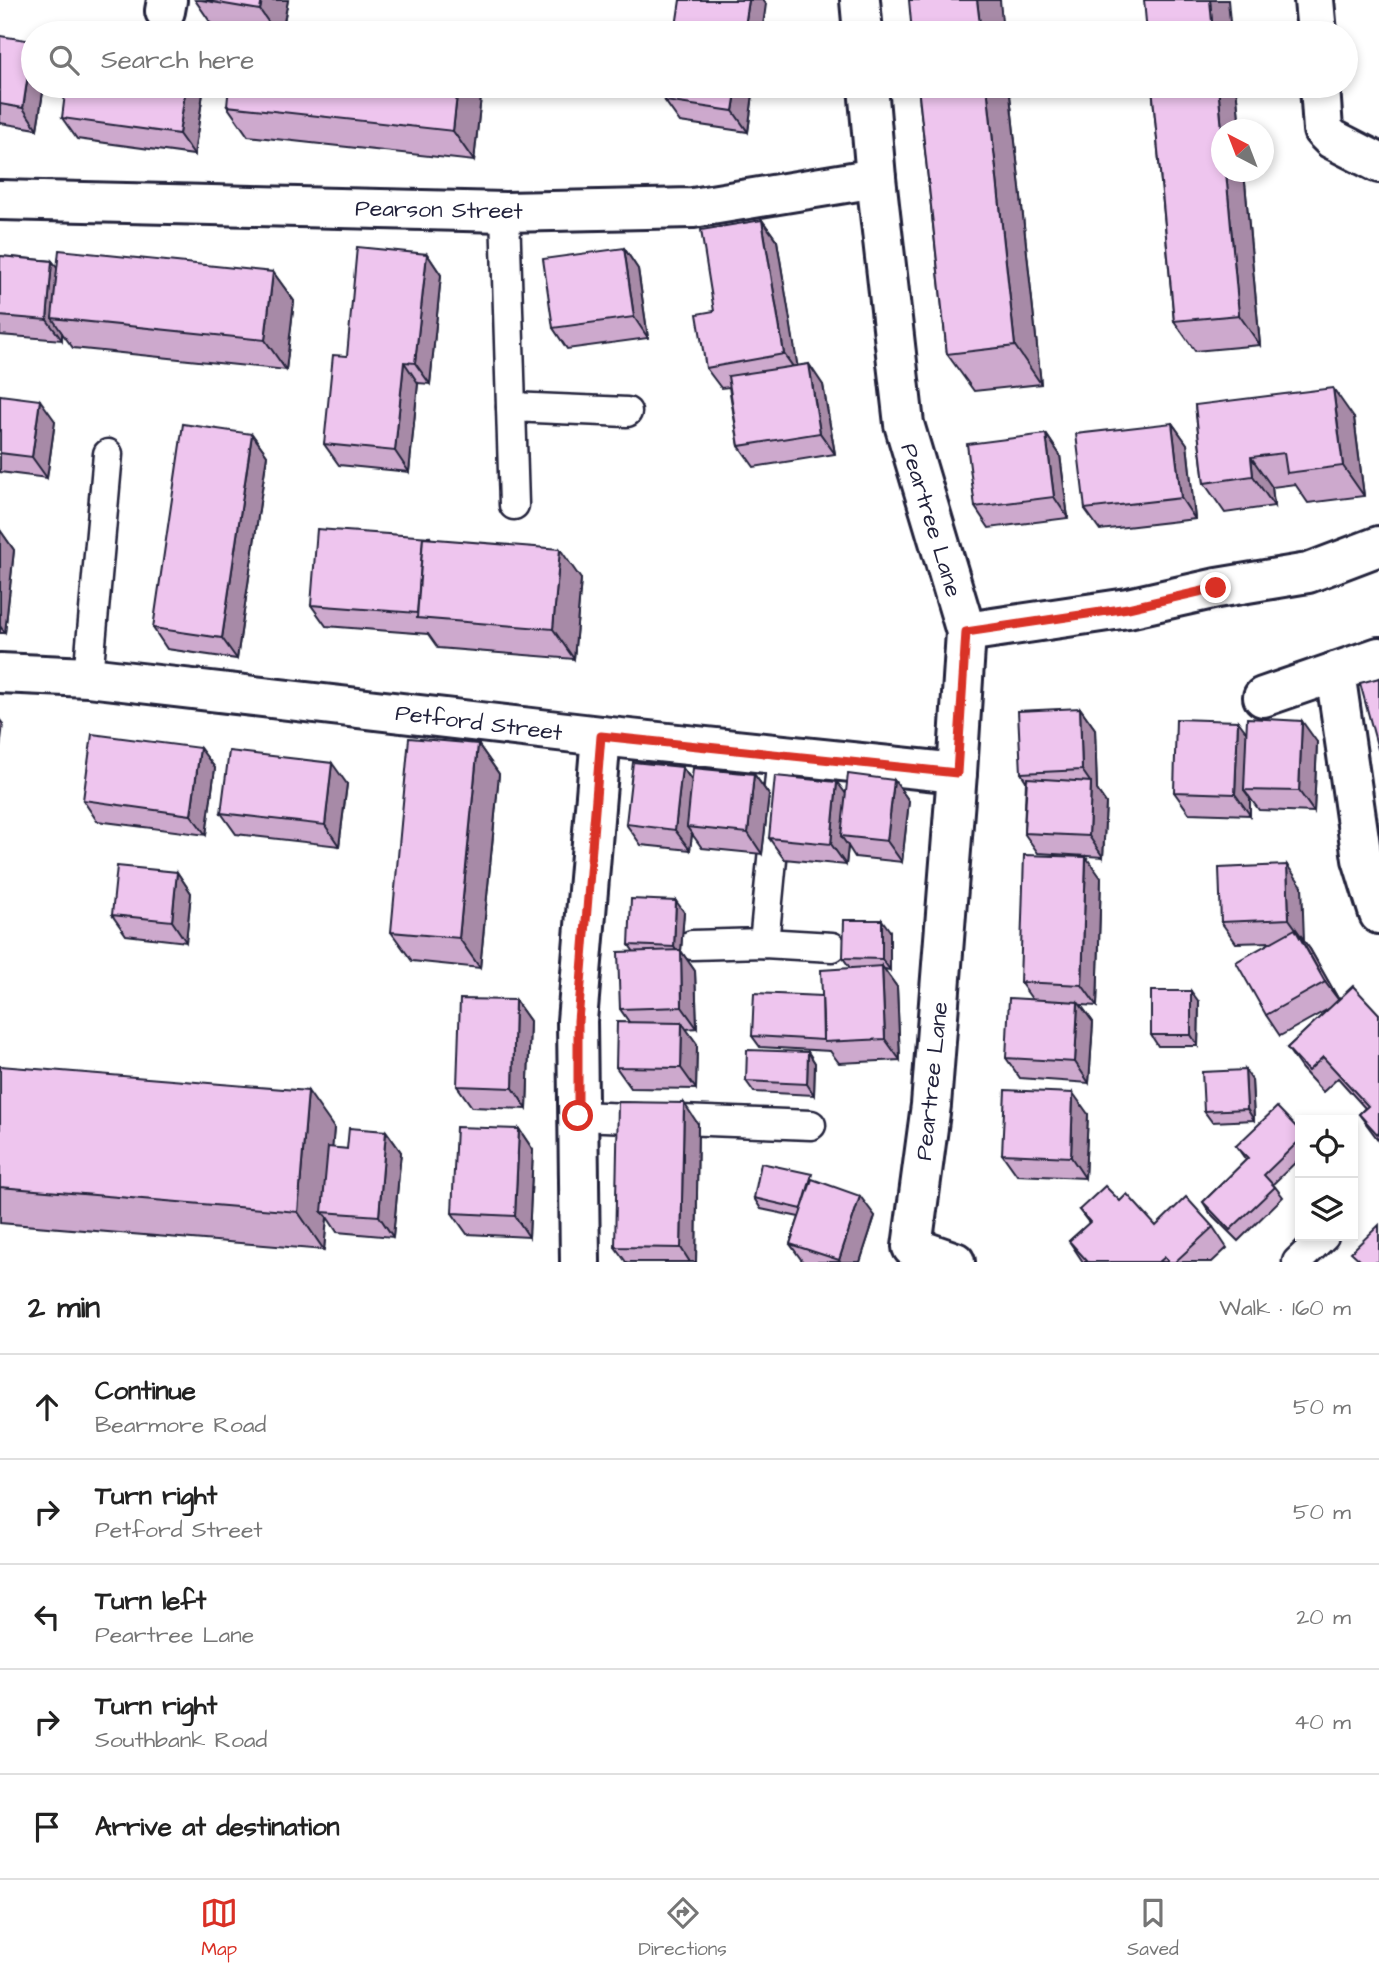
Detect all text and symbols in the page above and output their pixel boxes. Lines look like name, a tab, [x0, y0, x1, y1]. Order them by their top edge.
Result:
search box	[21, 21, 1358, 98]
icon: search	[45, 41, 83, 79]
text: Search here	[101, 42, 254, 78]
north arrow	[1211, 119, 1274, 182]
street label: Pearson Street	[355, 193, 524, 227]
street label: Peartree Lane	[892, 440, 970, 601]
route end	[1200, 572, 1231, 603]
street label: Petford Street	[394, 697, 565, 749]
street label: Peartree Lane	[908, 1000, 956, 1162]
route start	[562, 1100, 593, 1131]
map controls	[1295, 1115, 1358, 1241]
button: locate	[1295, 1115, 1358, 1178]
button: layers	[1295, 1178, 1358, 1241]
text: 2 min	[28, 1287, 100, 1329]
text: Walk · 160 m	[1219, 1292, 1351, 1324]
text: Continue	[95, 1373, 196, 1409]
icon: ahead	[28, 1388, 66, 1426]
text: 50 m	[1293, 1391, 1351, 1423]
text: Bearmore Road	[95, 1409, 266, 1441]
text: Turn right	[95, 1478, 217, 1514]
icon: right	[28, 1493, 66, 1531]
text: 50 m	[1293, 1496, 1351, 1528]
text: Petford Street	[95, 1514, 263, 1546]
text: Turn left	[95, 1583, 206, 1619]
icon: left	[28, 1598, 66, 1636]
text: 20 m	[1296, 1601, 1351, 1633]
text: Peartree Lane	[95, 1619, 254, 1651]
text: Turn right	[95, 1688, 217, 1724]
icon: right	[28, 1703, 66, 1741]
text: 40 m	[1294, 1706, 1351, 1738]
text: Southbank Road	[95, 1724, 267, 1756]
icon: arrive	[28, 1808, 66, 1846]
text: Arrive at destination	[95, 1809, 340, 1845]
tab: Map	[200, 1894, 238, 1963]
tab: Directions	[638, 1894, 727, 1963]
tab: Saved	[1127, 1894, 1179, 1963]

